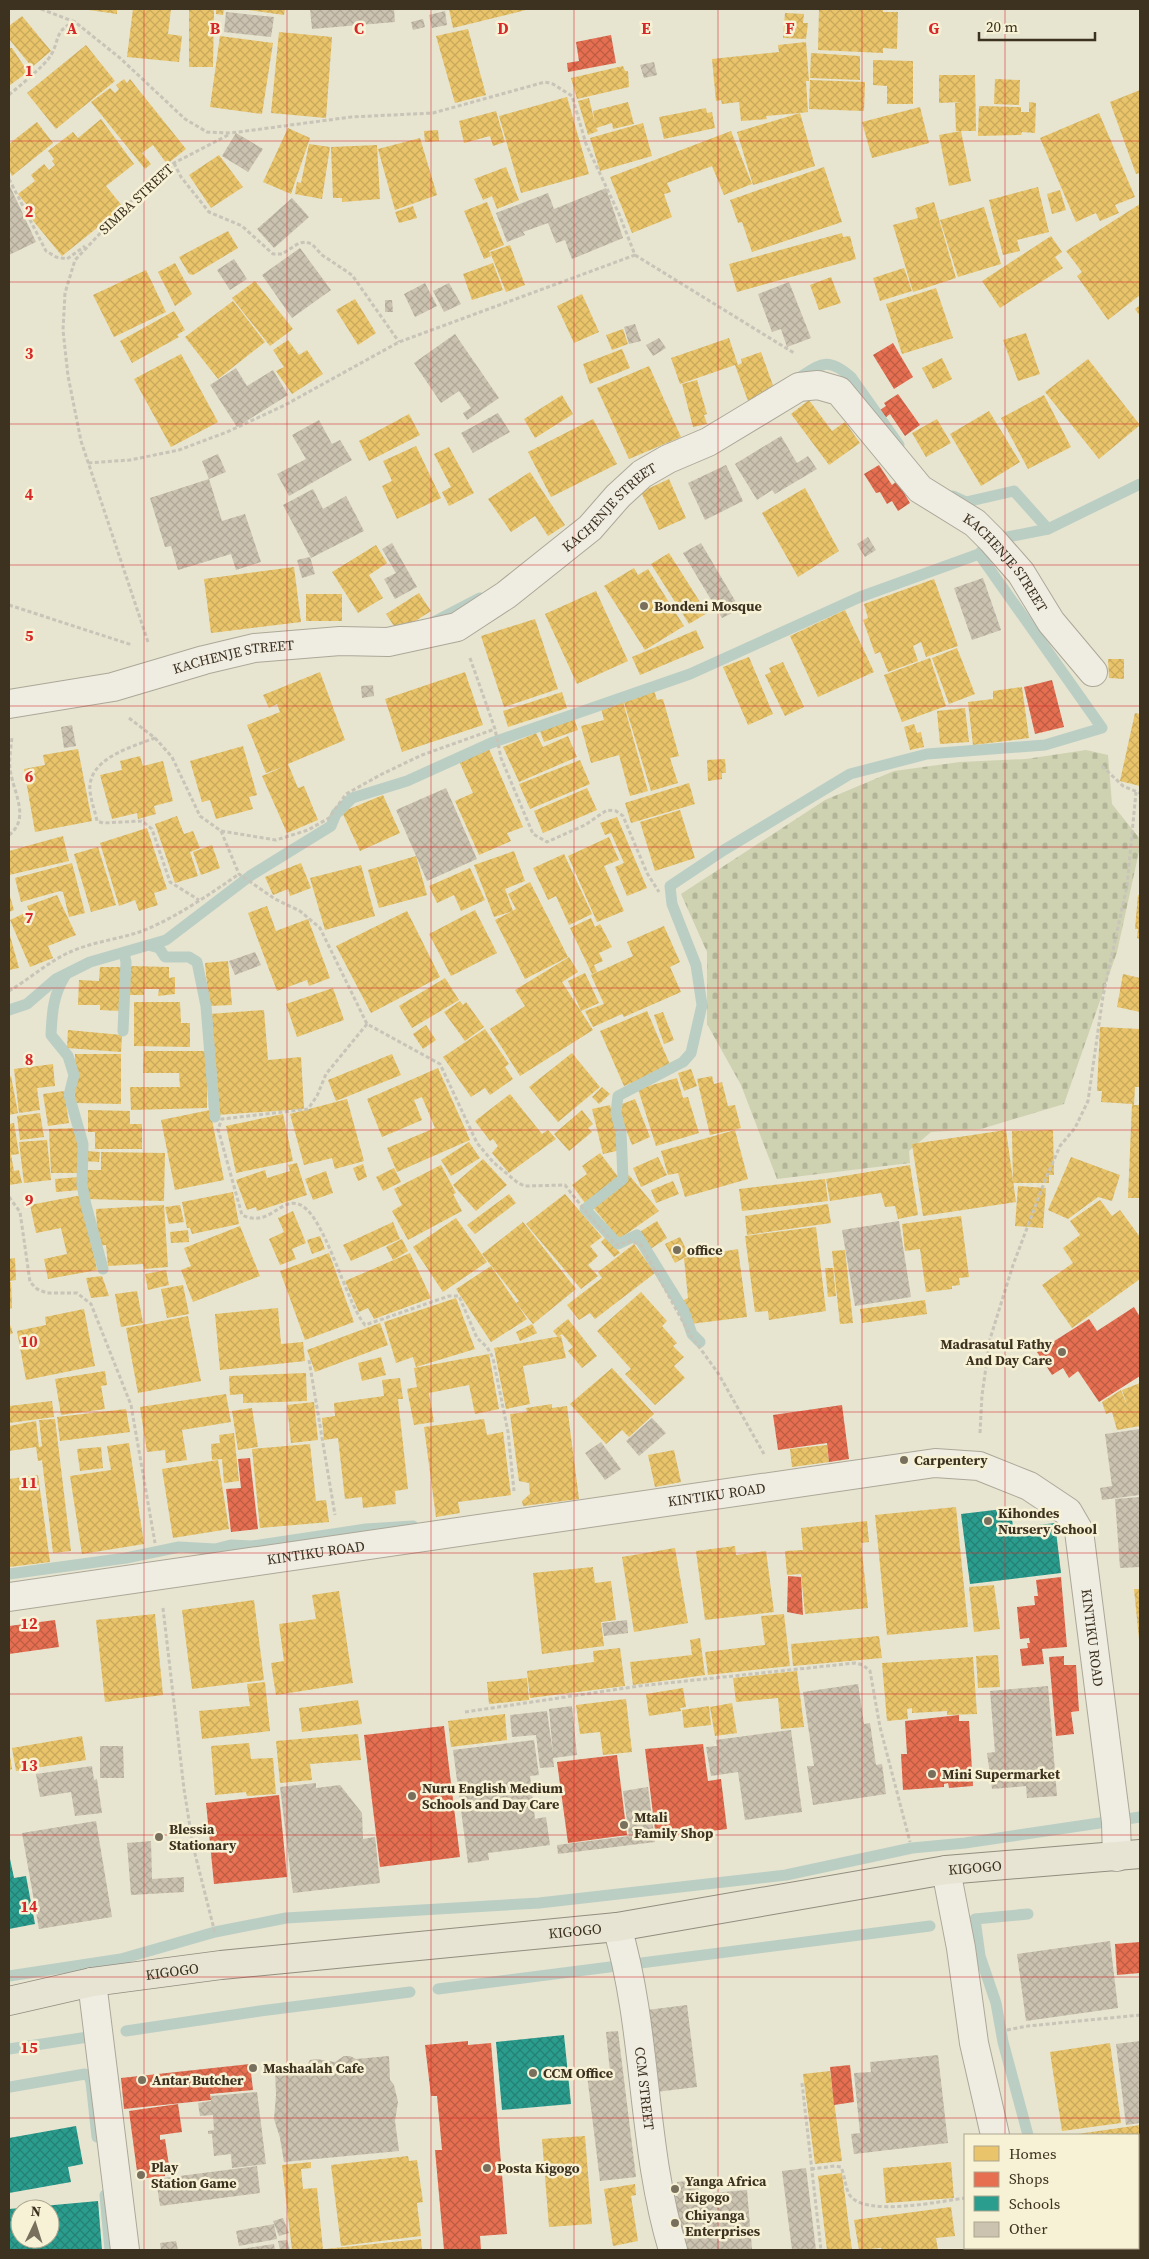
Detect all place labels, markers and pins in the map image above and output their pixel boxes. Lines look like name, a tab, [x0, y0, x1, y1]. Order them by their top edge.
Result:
place label: Bondeni Mosque	[654, 596, 762, 616]
marker: Bondeni Mosque	[638, 600, 650, 612]
place label: office	[687, 1240, 722, 1260]
marker: office	[671, 1244, 683, 1256]
place label: Madrasatul Fathy And Day Care	[940, 1334, 1053, 1370]
marker: Madrasatul Fathy And Day Care	[1056, 1346, 1068, 1358]
place label: Carpentery	[914, 1450, 988, 1470]
marker: Carpentery	[898, 1454, 910, 1466]
place label: Kihondes Nursery School	[998, 1503, 1097, 1539]
marker: Kihondes Nursery School	[982, 1515, 994, 1527]
place label: Mini Supermarket	[942, 1764, 1061, 1784]
marker: Mini Supermarket	[926, 1768, 938, 1780]
place label: Nuru English Medium Schools and Day Care	[422, 1778, 563, 1814]
marker: Nuru English Medium Schools and Day Care	[406, 1790, 418, 1802]
place label: Mtali Family Shop	[634, 1807, 714, 1843]
place label: Blessia Stationary	[169, 1819, 237, 1855]
marker: Mtali Family Shop	[618, 1819, 630, 1831]
marker: Blessia Stationary	[153, 1831, 165, 1843]
place label: Mashaalah Cafe	[263, 2058, 364, 2078]
marker: Mashaalah Cafe	[247, 2062, 259, 2074]
place label: CCM Office	[543, 2063, 613, 2083]
marker: CCM Office	[527, 2067, 539, 2079]
place label: Antar Butcher	[152, 2070, 244, 2090]
marker: Antar Butcher	[136, 2074, 148, 2086]
place label: Play Station Game	[151, 2157, 237, 2193]
place label: Posta Kigogo	[497, 2158, 580, 2178]
marker: Posta Kigogo	[481, 2162, 493, 2174]
marker: Play Station Game	[135, 2169, 147, 2181]
place label: Yanga Africa Kigogo	[685, 2171, 767, 2207]
marker: Yanga Africa Kigogo	[669, 2183, 681, 2195]
place label: Chiyanga Enterprises	[685, 2205, 761, 2241]
marker: Chiyanga Enterprises	[669, 2217, 681, 2229]

